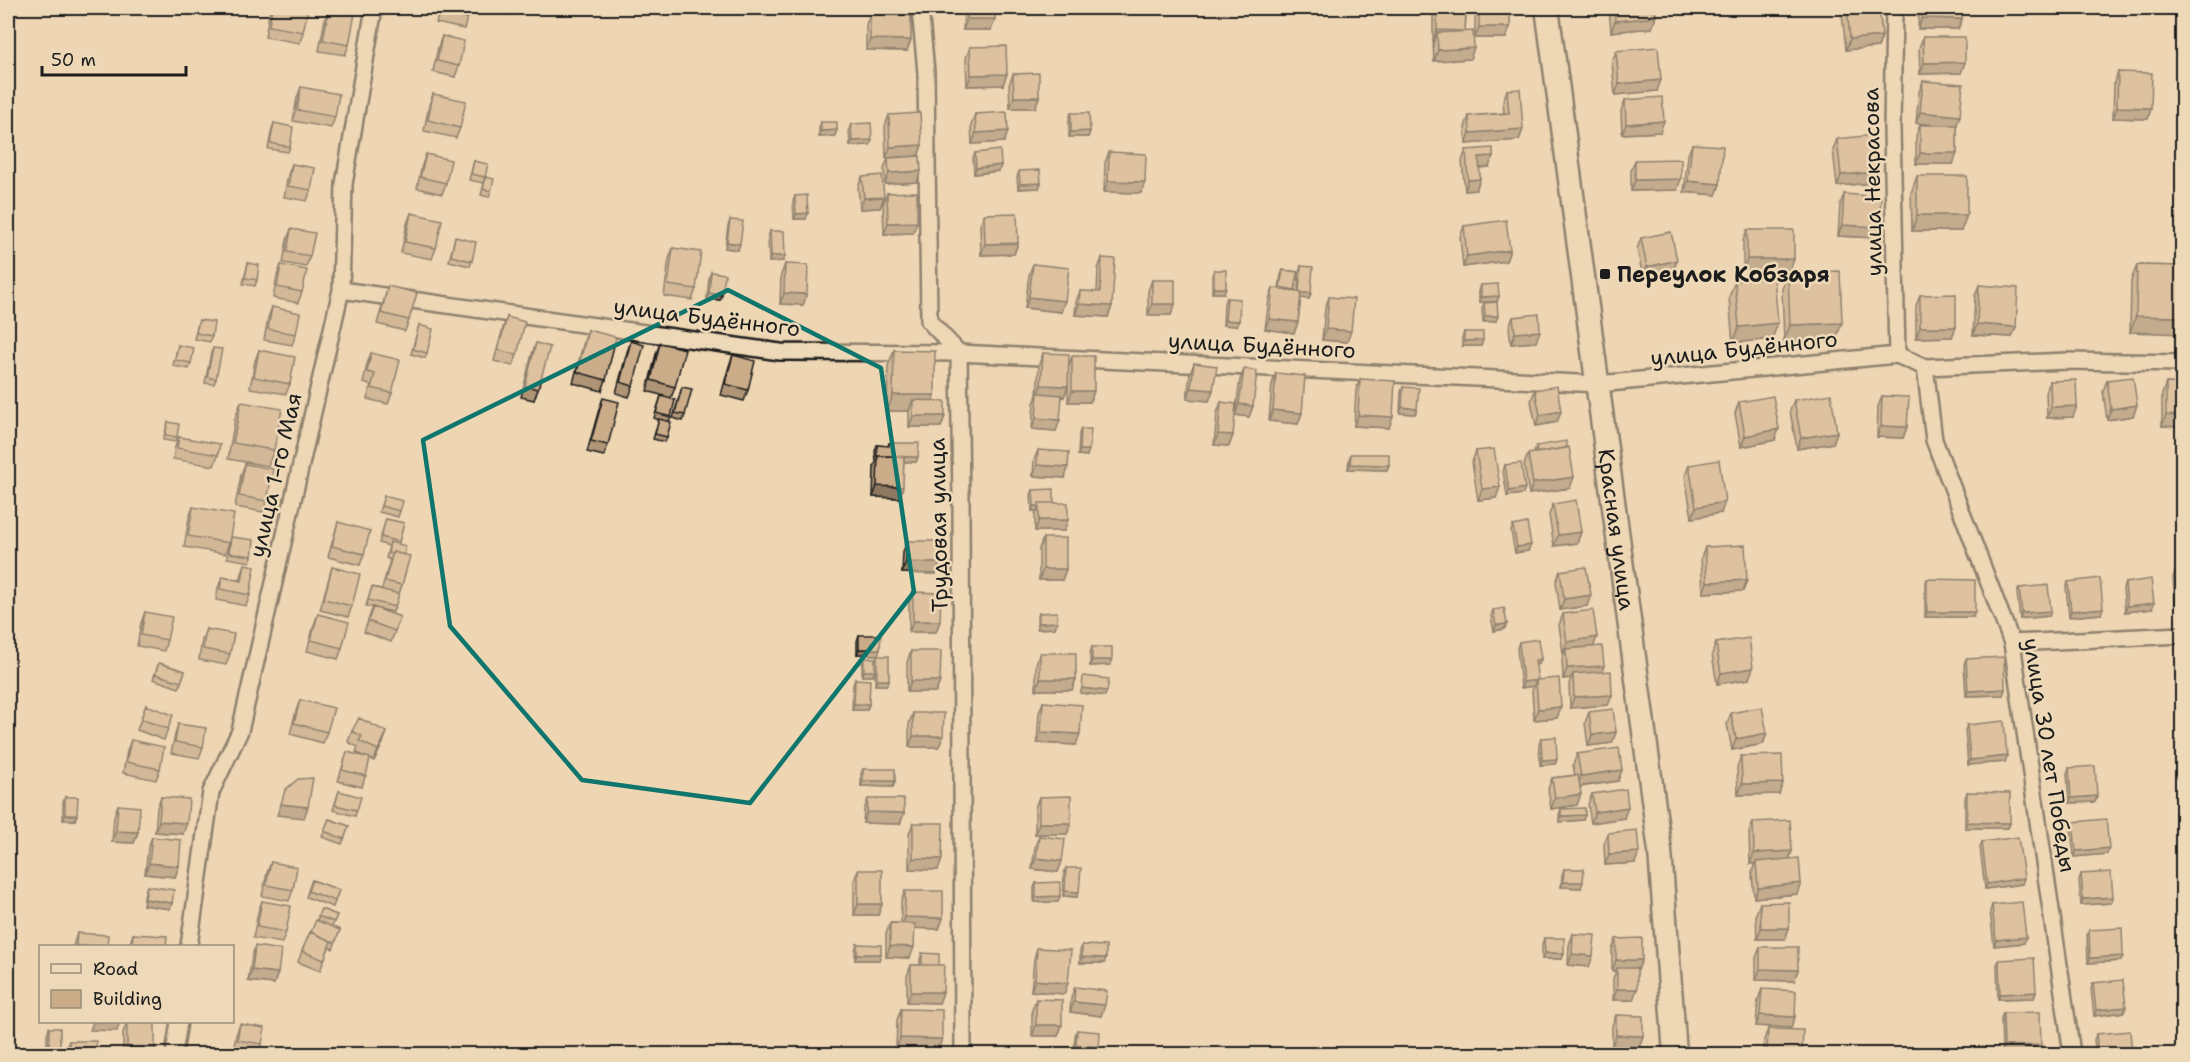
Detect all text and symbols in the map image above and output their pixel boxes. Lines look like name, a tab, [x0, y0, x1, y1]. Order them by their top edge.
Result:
scale bar	[42, 39, 186, 77]
text: 50 m	[51, 48, 96, 72]
street label: улица Некрасова	[1856, 87, 1889, 277]
place label: Переулок Кобзаря	[1617, 260, 1830, 289]
marker: Переулок Кобзаря	[1598, 267, 1612, 281]
street label: улица Будённого	[612, 292, 802, 343]
street label: улица Будённого	[1649, 324, 1839, 373]
street label: улица Будённого	[1167, 326, 1357, 365]
street label: улица 1-го Мая	[242, 390, 309, 560]
street label: Трудовая улица	[922, 437, 955, 612]
street label: Красная улица	[1591, 447, 1642, 612]
street label: улица 30 лет Победы	[2017, 636, 2082, 874]
legend	[39, 945, 234, 1023]
text: Road	[93, 957, 138, 981]
text: Building	[93, 987, 162, 1011]

